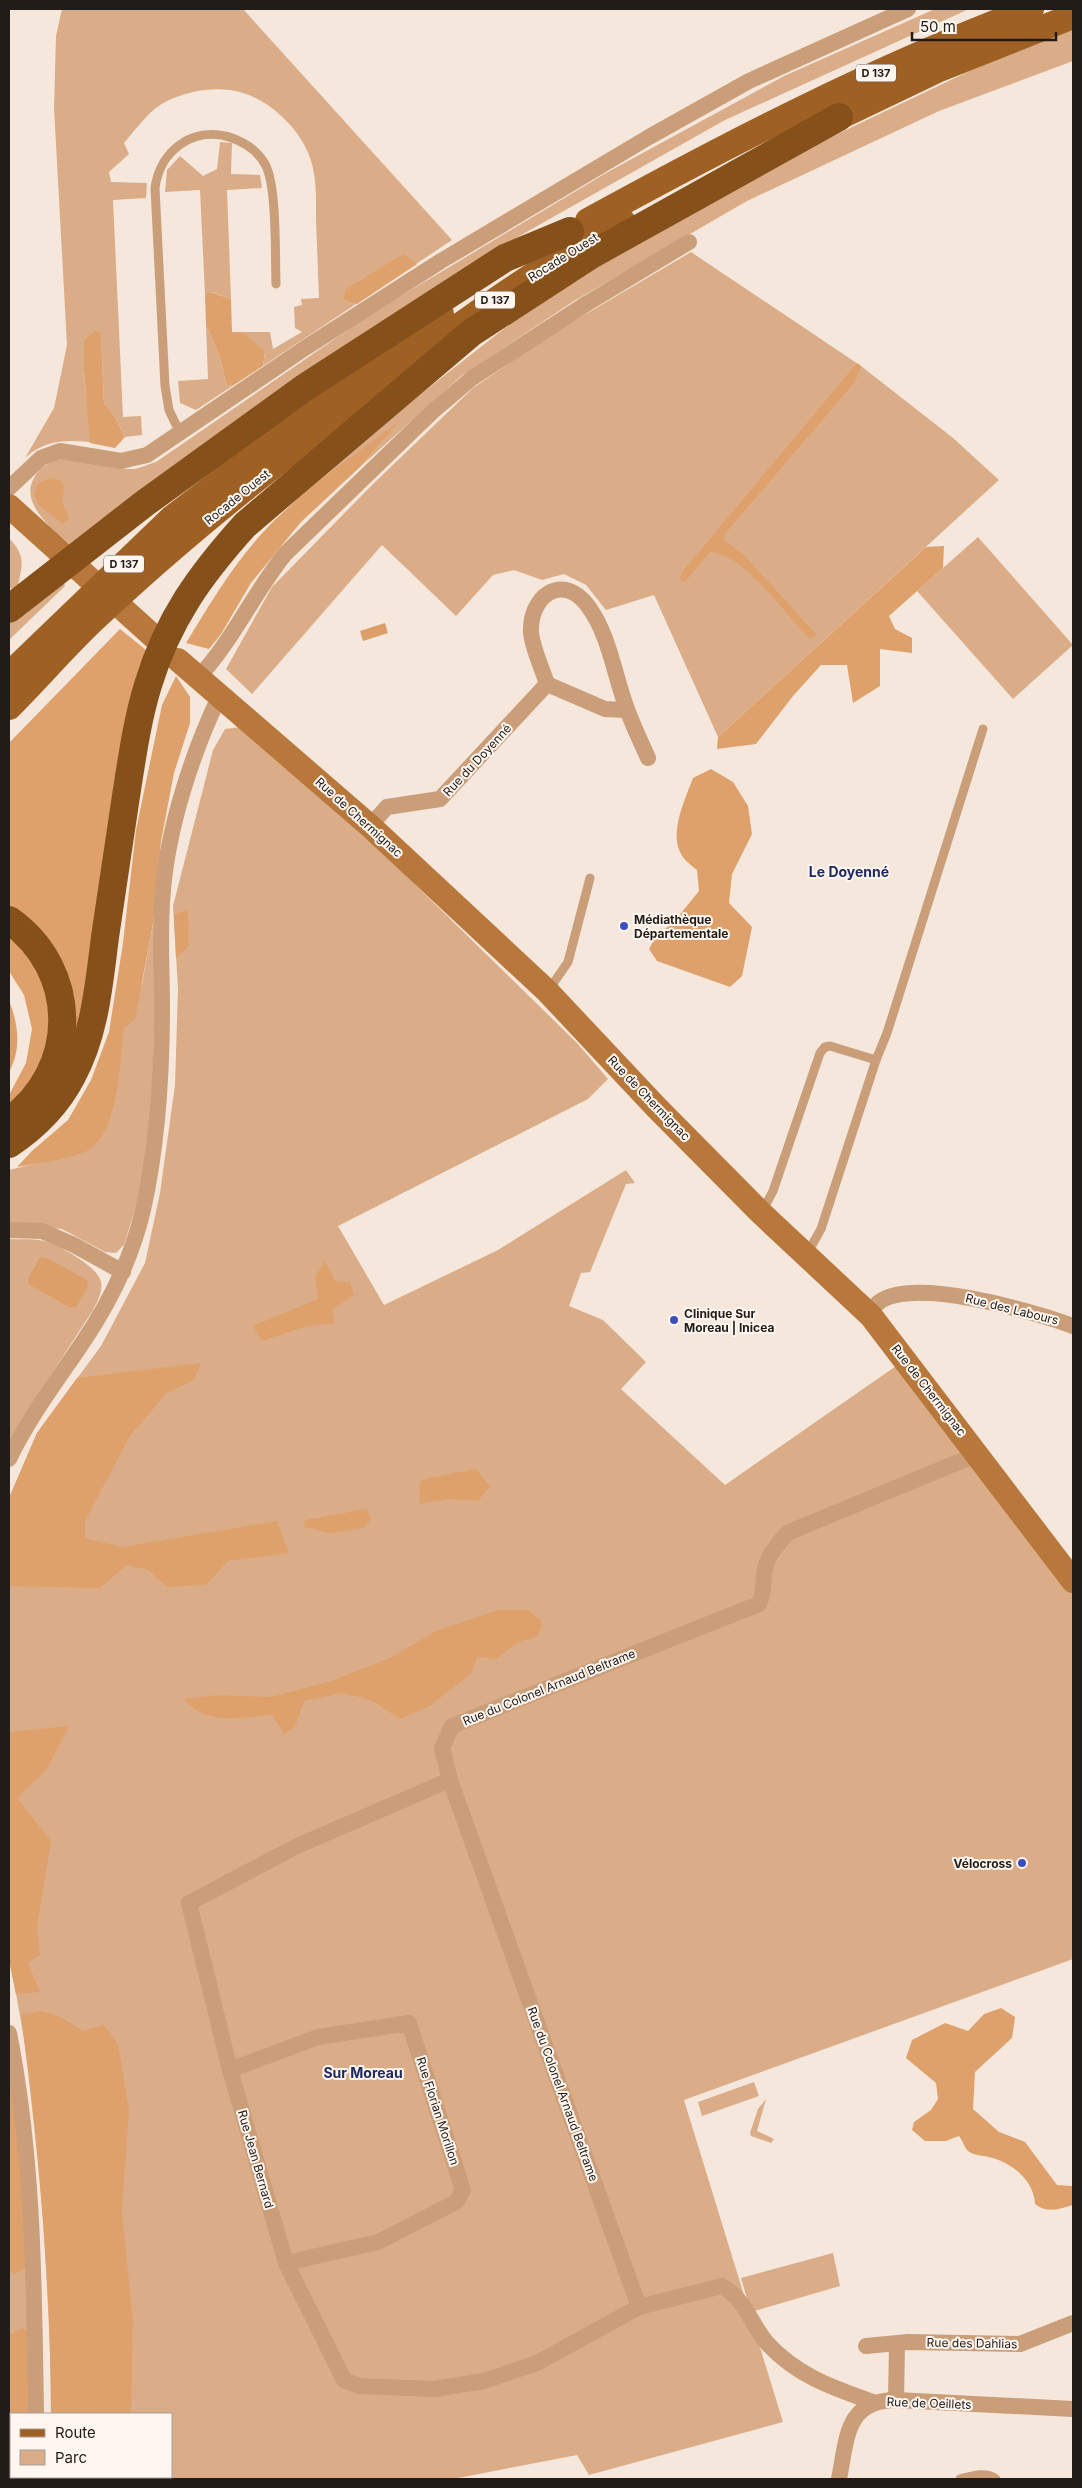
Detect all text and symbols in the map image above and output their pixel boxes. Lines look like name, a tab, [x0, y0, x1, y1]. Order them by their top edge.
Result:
scale bar	[912, 10, 1056, 42]
text: 50 m	[920, 17, 956, 36]
road number: D 137	[856, 64, 896, 82]
street label: Rocade Ouest	[525, 229, 601, 284]
road number: D 137	[475, 292, 515, 308]
street label: Rocade Ouest	[201, 466, 273, 528]
road number: D 137	[104, 556, 144, 572]
street label: Rue du Doyenné	[440, 721, 514, 799]
street label: Rue de Chermignac	[312, 774, 406, 860]
district label: Le Doyenné	[809, 863, 889, 880]
place label: Médiathèque Départementale	[634, 912, 728, 941]
marker: Médiathèque Départementale	[618, 920, 630, 932]
street label: Rue de Chermignac	[605, 1053, 693, 1144]
street label: Rue des Labours	[964, 1290, 1060, 1328]
place label: Clinique Sur Moreau | Inicea	[684, 1306, 774, 1335]
marker: Clinique Sur Moreau | Inicea	[668, 1314, 680, 1326]
street label: Rue de Chermignac	[889, 1341, 969, 1439]
street label: Rue du Colonel Arnaud Beltrame	[461, 1645, 637, 1729]
place label: Vélocross	[954, 1856, 1012, 1871]
marker: Vélocross	[1016, 1857, 1028, 1869]
street label: Rue du Colonel Arnaud Beltrame	[524, 2005, 602, 2183]
street label: Rue Florian Morillon	[413, 2055, 463, 2167]
district label: Sur Moreau	[323, 2064, 403, 2081]
street label: Rue Jean Bernard	[235, 2108, 277, 2210]
street label: Rue des Dahlias	[927, 2335, 1017, 2351]
street label: Rue de Oeillets	[886, 2394, 972, 2412]
legend	[10, 2413, 172, 2478]
text: Route	[55, 2423, 96, 2442]
text: Parc	[55, 2448, 87, 2467]

